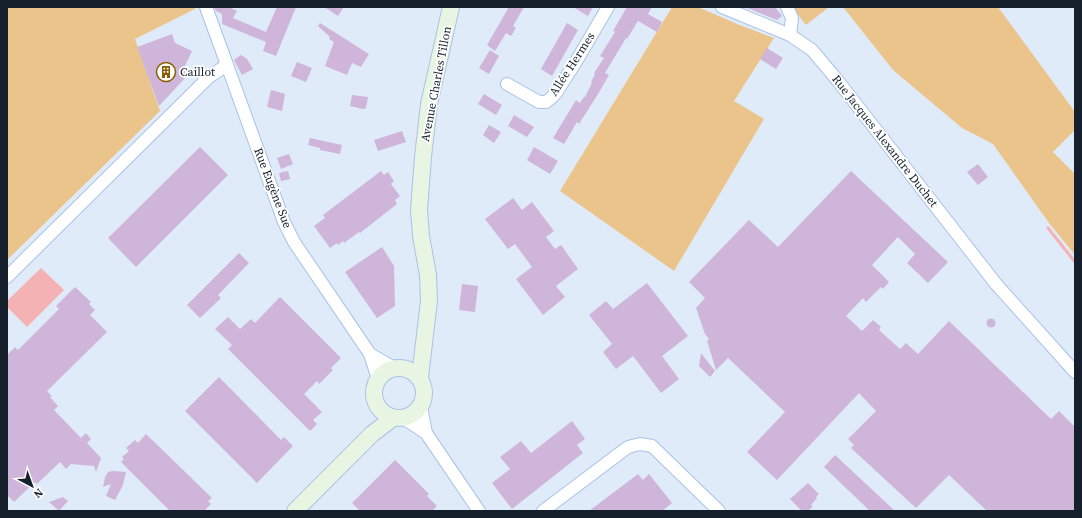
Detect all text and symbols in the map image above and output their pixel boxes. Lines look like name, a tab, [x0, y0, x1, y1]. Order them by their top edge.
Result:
street label: Avenue Charles Tillon	[417, 25, 455, 143]
street label: Allée Hermes	[545, 29, 599, 99]
building icon: Caillot	[155, 61, 177, 83]
place label: Caillot	[180, 64, 215, 80]
street label: Rue Jacques Alexandre Duchet	[828, 72, 942, 210]
street label: Rue Eugène Sue	[250, 145, 296, 231]
north arrow	[12, 466, 52, 506]
text: N	[30, 485, 46, 501]

